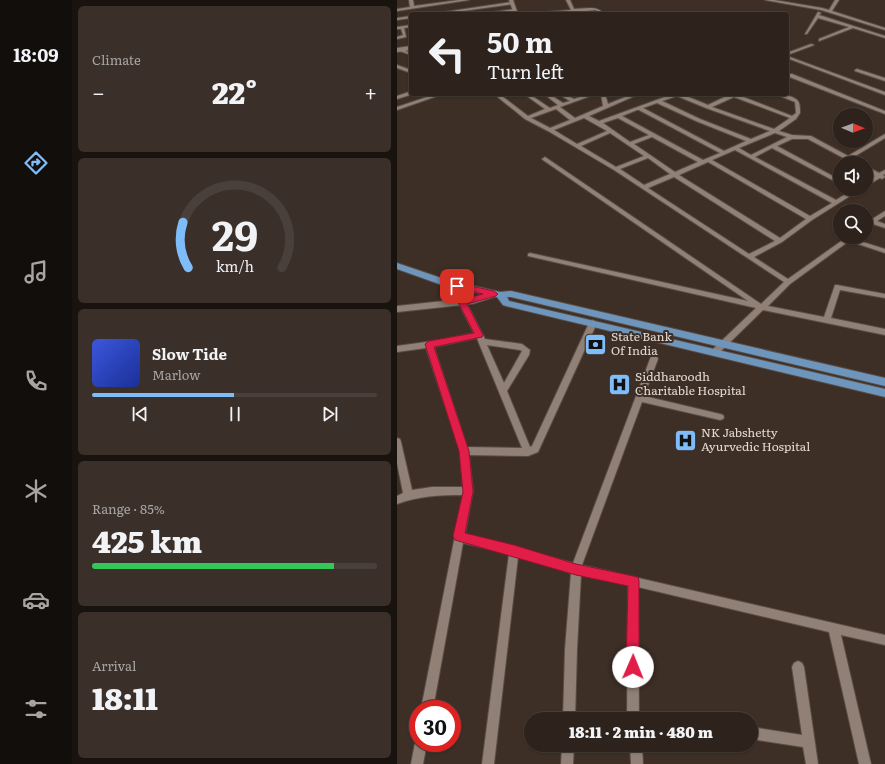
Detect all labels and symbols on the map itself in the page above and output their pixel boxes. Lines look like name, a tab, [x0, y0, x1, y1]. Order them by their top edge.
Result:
north arrow	[833, 108, 873, 148]
pin	[440, 269, 474, 303]
place label: State Bank Of India	[611, 327, 673, 359]
bank icon: State Bank Of India	[582, 331, 608, 357]
place label: Siddharoodh Charitable Hospital	[635, 367, 746, 399]
hospital icon: Siddharoodh Charitable Hospital	[607, 371, 633, 397]
place label: NK Jabshetty Ayurvedic Hospital	[701, 423, 810, 455]
hospital icon: NK Jabshetty Ayurvedic Hospital	[673, 427, 699, 453]
position arrow	[612, 646, 654, 688]
speed limit sign: 30	[409, 700, 461, 752]

